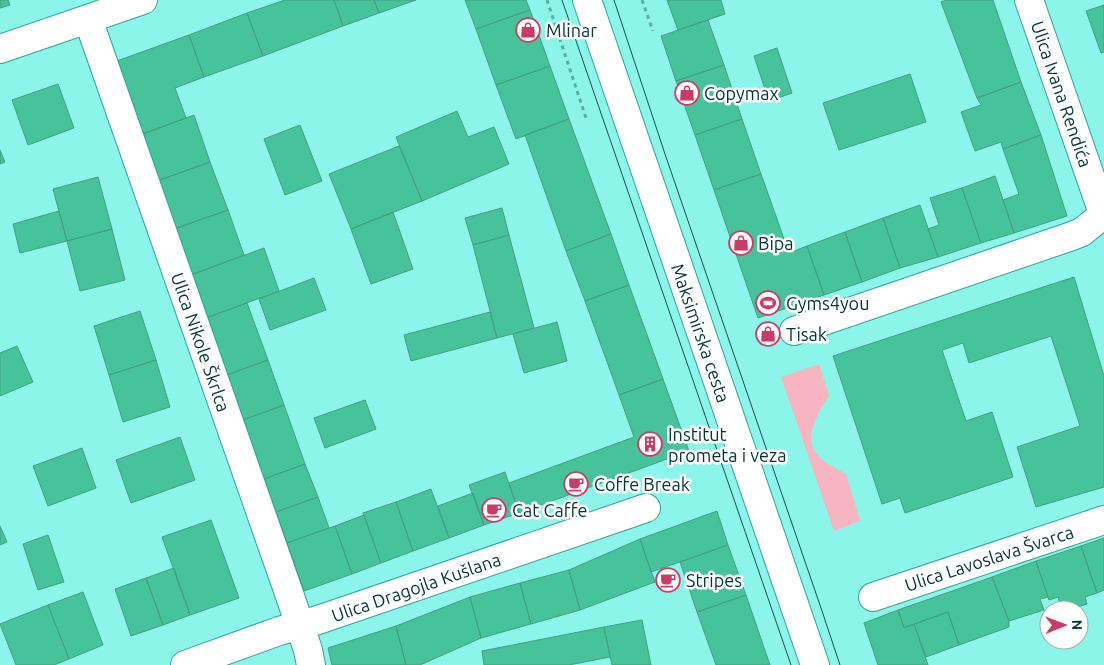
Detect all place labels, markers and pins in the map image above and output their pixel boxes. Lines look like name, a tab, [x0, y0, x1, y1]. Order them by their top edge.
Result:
shop icon: Mlinar	[515, 17, 541, 43]
place label: Mlinar	[546, 20, 597, 40]
shop icon: Copymax	[674, 80, 700, 106]
place label: Copymax	[704, 83, 779, 103]
shop icon: Bipa	[728, 230, 754, 256]
place label: Bipa	[758, 233, 794, 253]
sports icon: Gyms4you	[755, 290, 781, 316]
place label: Gyms4you	[786, 293, 869, 313]
shop icon: Tisak	[755, 321, 781, 347]
place label: Tisak	[786, 324, 827, 344]
place label: Institut prometa i veza	[668, 424, 786, 465]
building icon: Institut prometa i veza	[637, 431, 663, 457]
cafe icon: Coffe Break	[563, 471, 589, 497]
place label: Coffe Break	[594, 474, 690, 494]
cafe icon: Cat Caffe	[481, 497, 507, 523]
place label: Cat Caffe	[512, 500, 587, 520]
cafe icon: Stripes	[655, 567, 681, 593]
place label: Stripes	[686, 570, 742, 590]

